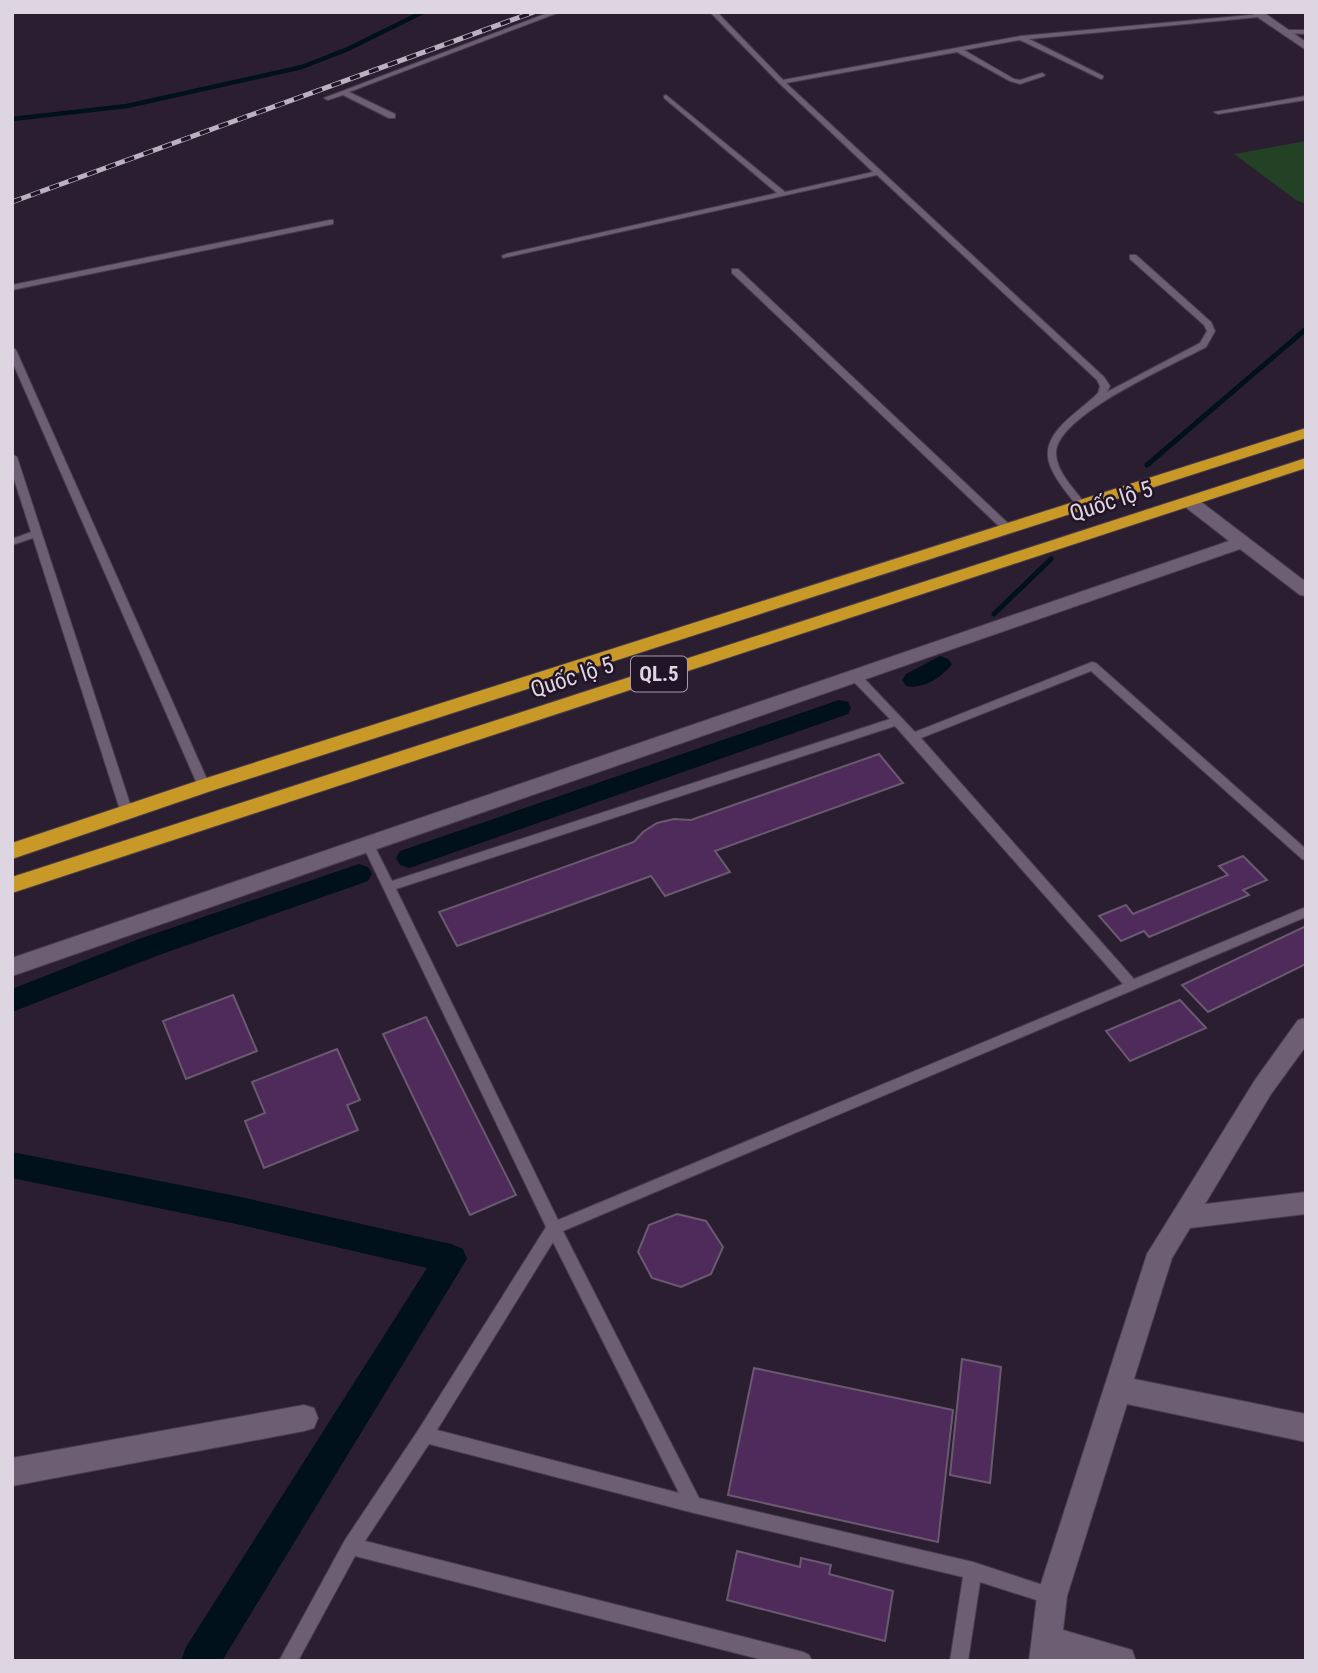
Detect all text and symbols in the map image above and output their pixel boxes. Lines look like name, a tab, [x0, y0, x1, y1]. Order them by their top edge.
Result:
street label: Quốc lộ 5	[1066, 475, 1156, 528]
street label: Quốc lộ 5	[527, 651, 617, 704]
road number: QL.5	[631, 656, 687, 692]

